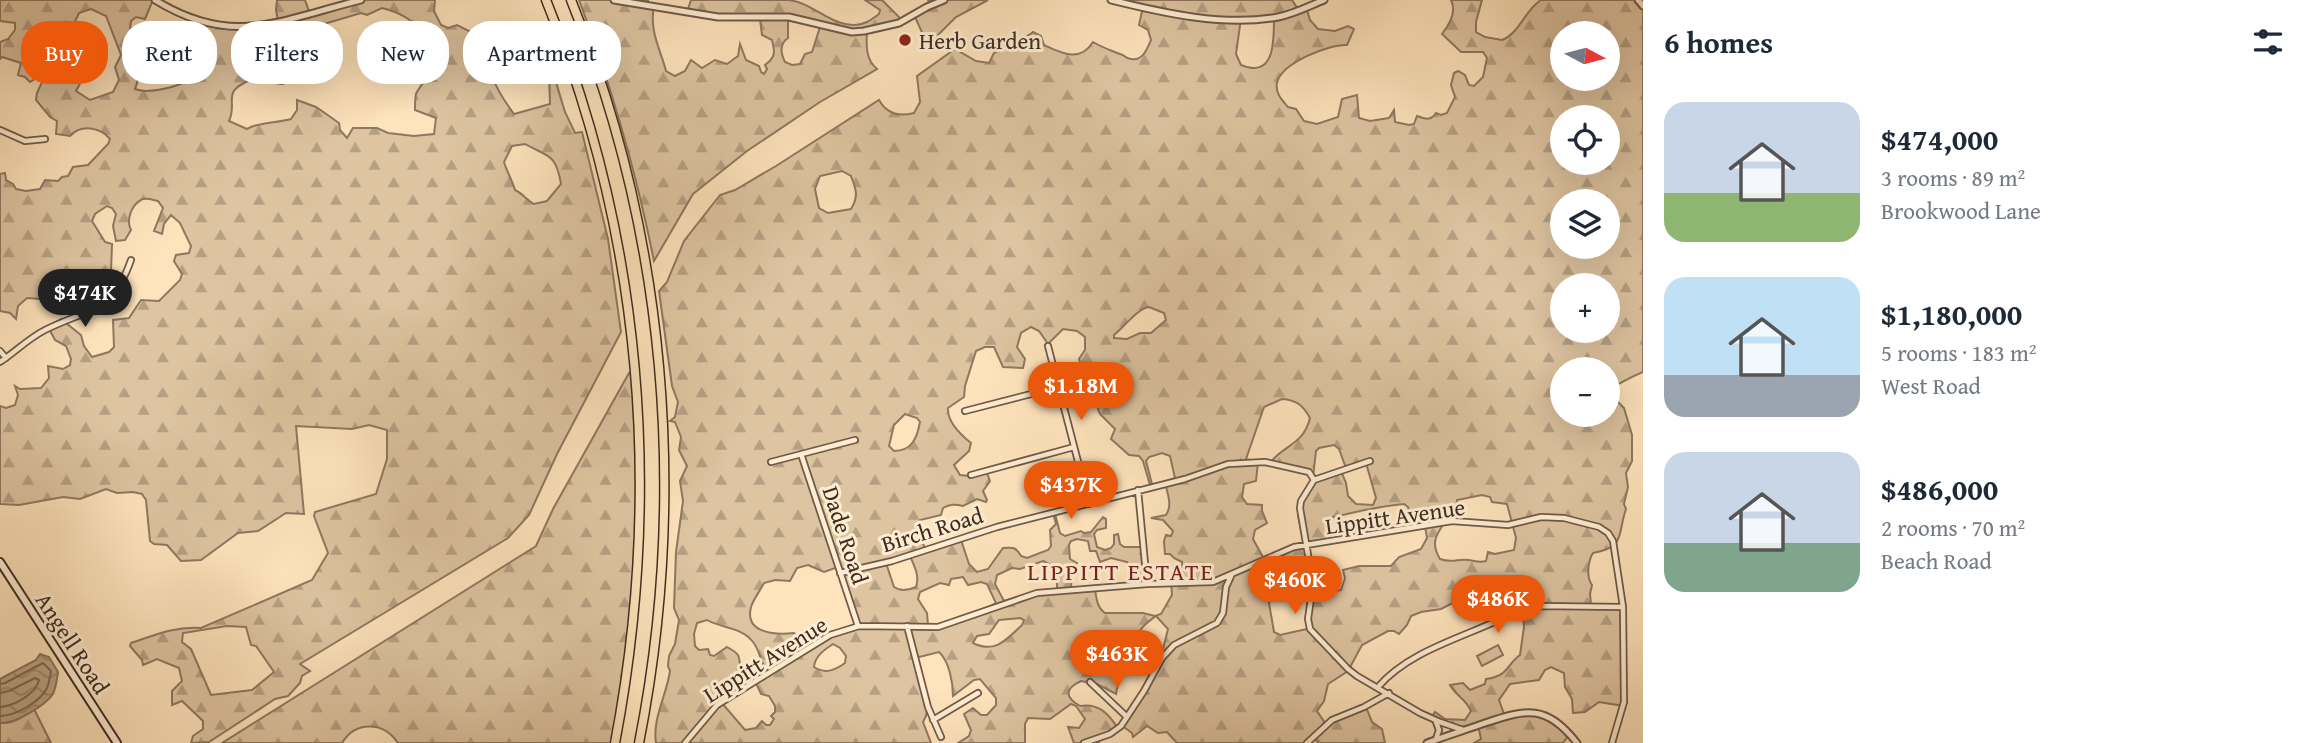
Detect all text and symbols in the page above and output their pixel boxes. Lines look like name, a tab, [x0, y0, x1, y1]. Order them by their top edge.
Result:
text: 6 homes	[1664, 20, 1773, 64]
chip: Buy	[21, 21, 108, 84]
chip: Rent	[122, 21, 217, 84]
chip: Filters	[231, 21, 343, 84]
chip: New	[357, 21, 449, 84]
chip: Apartment	[463, 21, 621, 84]
north arrow	[1550, 21, 1620, 91]
map controls	[1550, 21, 1620, 427]
icon: filters	[2249, 23, 2287, 61]
place label: Herb Garden	[919, 24, 1041, 57]
marker: Herb Garden	[897, 32, 913, 48]
button: locate	[1550, 105, 1620, 175]
text: $474,000	[1881, 117, 1998, 161]
icon: home	[1720, 130, 1804, 214]
text: 3 rooms · 89 m²	[1881, 161, 2025, 194]
button: layers	[1550, 189, 1620, 259]
text: Brookwood Lane	[1881, 194, 2041, 227]
pin: $474K	[36, 270, 134, 329]
button: +	[1550, 273, 1620, 343]
text: $474K	[54, 275, 116, 308]
text: $1,180,000	[1881, 292, 2022, 336]
icon: home	[1720, 305, 1804, 389]
text: 5 rooms · 183 m²	[1881, 336, 2036, 369]
button: −	[1550, 357, 1620, 427]
pin: $1.18M	[1024, 362, 1138, 422]
text: $1.18M	[1044, 368, 1118, 401]
text: West Road	[1881, 369, 1981, 402]
pin: $437K	[1022, 462, 1120, 521]
text: $437K	[1040, 467, 1102, 500]
text: $486,000	[1881, 467, 1998, 511]
icon: home	[1720, 480, 1804, 564]
street label: Dade Road	[815, 482, 878, 589]
street label: Lippitt Avenue	[1323, 490, 1467, 542]
street label: Birch Road	[877, 498, 988, 560]
text: 2 rooms · 70 m²	[1881, 511, 2025, 544]
text: Beach Road	[1881, 544, 1992, 577]
district label: LIPPITT ESTATE	[1027, 554, 1215, 589]
pin: $460K	[1246, 556, 1344, 616]
text: $460K	[1264, 562, 1326, 595]
pin: $486K	[1449, 576, 1547, 635]
text: $486K	[1467, 581, 1529, 614]
street label: Angell Road	[28, 586, 119, 701]
street label: Lippitt Avenue	[697, 608, 833, 710]
pin: $463K	[1068, 630, 1166, 690]
text: $463K	[1086, 636, 1148, 669]

